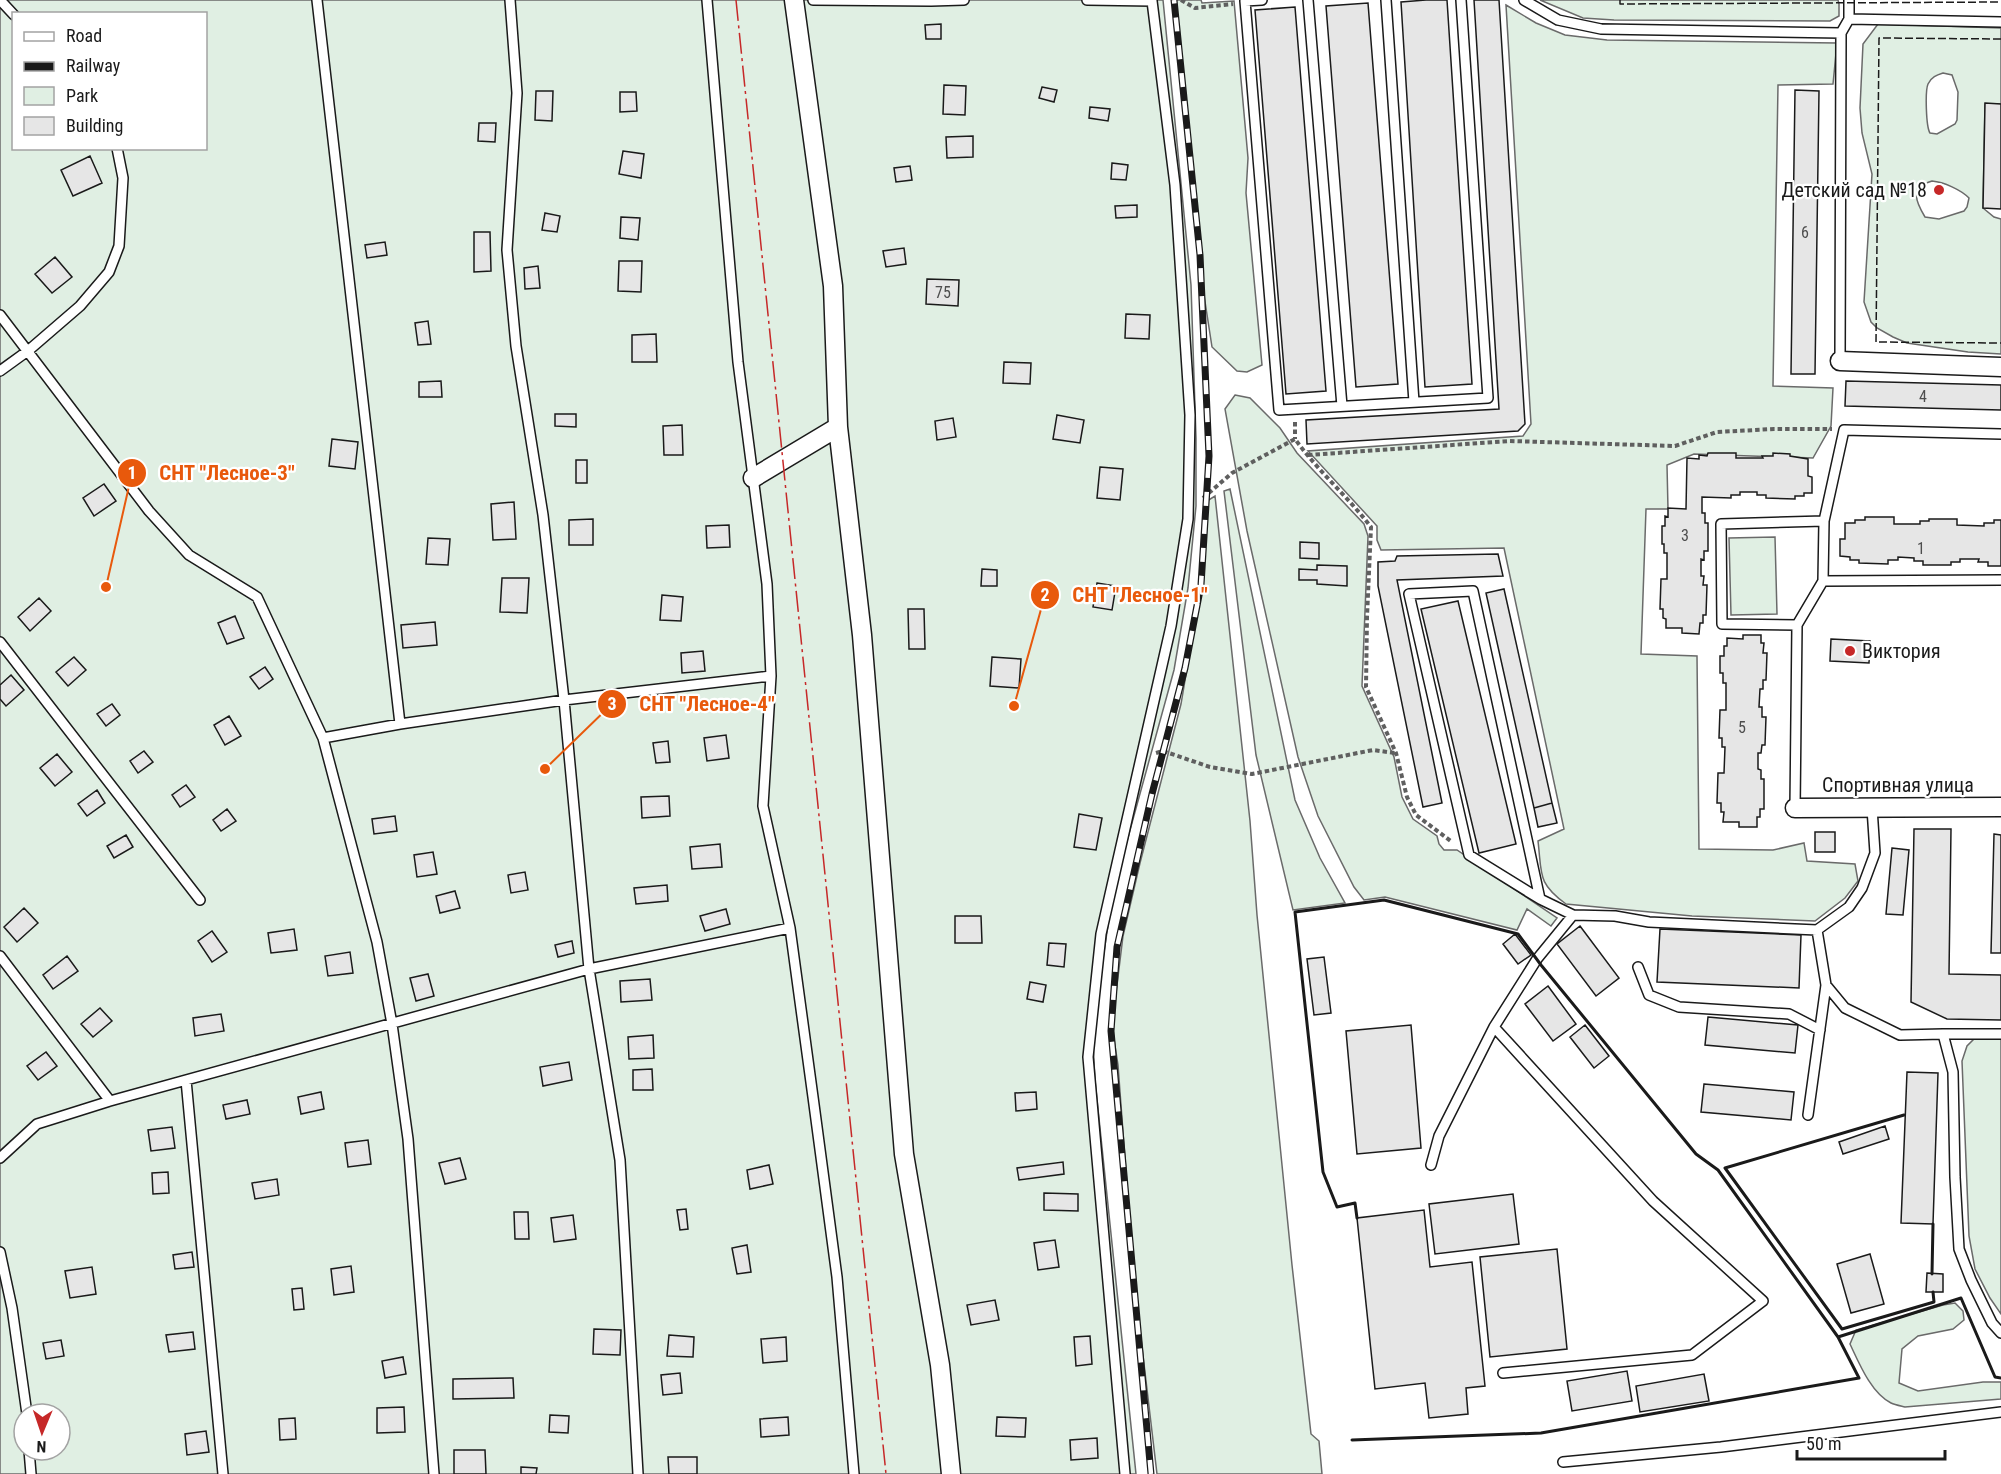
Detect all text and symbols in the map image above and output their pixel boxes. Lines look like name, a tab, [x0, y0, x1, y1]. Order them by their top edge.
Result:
legend	[12, 12, 207, 150]
text: Road	[66, 25, 102, 46]
text: Railway	[66, 55, 121, 76]
text: Park	[66, 85, 98, 106]
text: Building	[66, 115, 123, 136]
place label: Детский сад №18	[1781, 178, 1927, 202]
marker: Детский сад №18	[1932, 183, 1946, 197]
house number: 6	[1801, 223, 1809, 242]
house number: 75	[935, 283, 951, 302]
house number: 4	[1919, 387, 1927, 406]
callout: СНТ "Лесное-3"	[117, 453, 307, 492]
text: СНТ "Лесное-3"	[159, 461, 295, 485]
text: 1	[127, 462, 137, 483]
house number: 3	[1681, 526, 1689, 545]
house number: 1	[1917, 539, 1925, 558]
callout: СНТ "Лесное-1"	[1030, 576, 1220, 615]
text: СНТ "Лесное-1"	[1072, 583, 1208, 607]
text: 2	[1040, 584, 1050, 605]
place label: Виктория	[1862, 639, 1941, 663]
marker: Виктория	[1843, 644, 1857, 658]
callout: СНТ "Лесное-4"	[597, 684, 787, 723]
text: СНТ "Лесное-4"	[639, 692, 775, 716]
text: 3	[607, 693, 617, 714]
house number: 5	[1738, 718, 1746, 737]
street label: Спортивная улица	[1822, 773, 1974, 797]
north arrow	[12, 1402, 72, 1462]
scale bar	[1797, 1423, 1946, 1461]
text: 50 m	[1806, 1433, 1841, 1454]
text: N	[36, 1437, 47, 1456]

